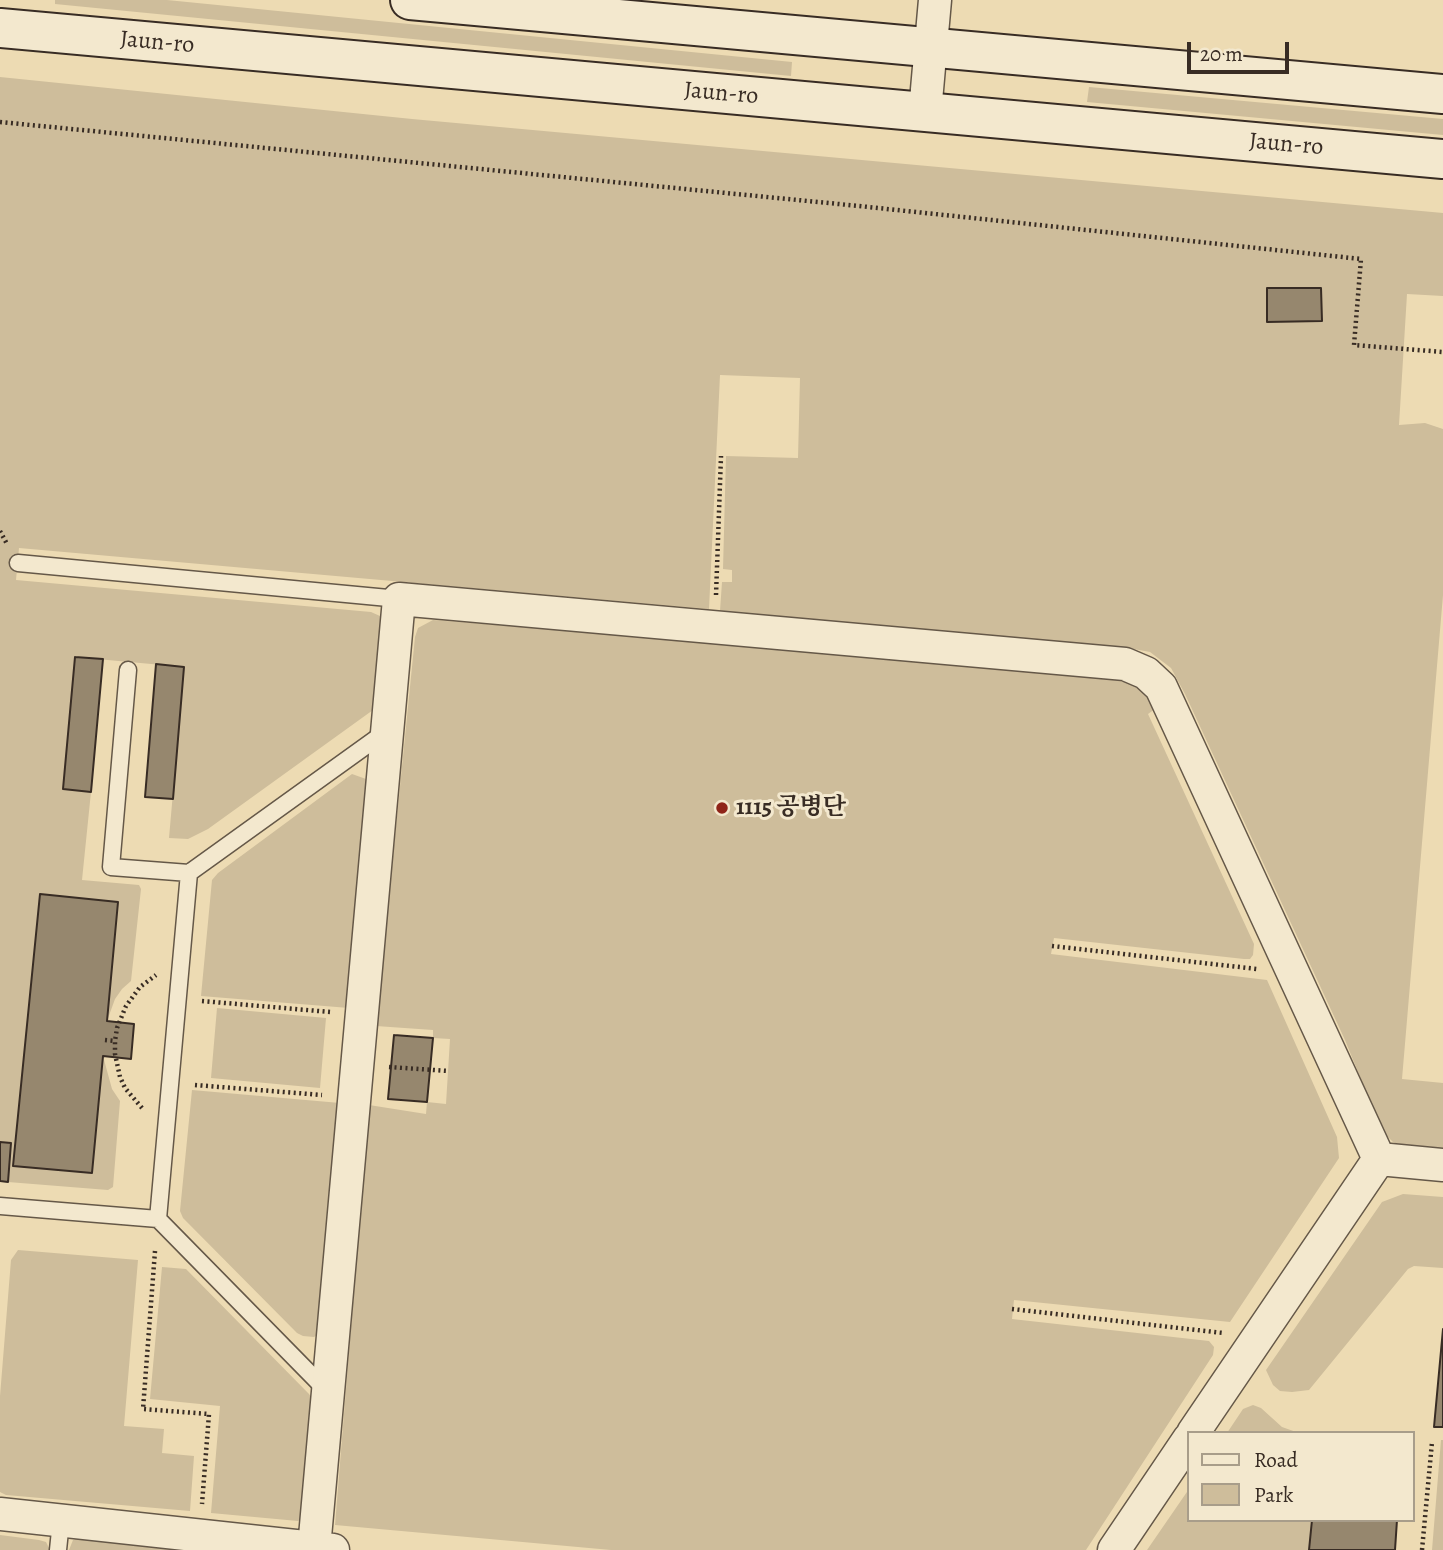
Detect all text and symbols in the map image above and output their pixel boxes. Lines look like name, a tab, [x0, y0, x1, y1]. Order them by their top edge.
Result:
street label: Jaun-ro	[119, 25, 195, 61]
scale bar	[1191, 28, 1292, 72]
text: 20 m	[1200, 40, 1243, 68]
street label: Jaun-ro	[683, 76, 759, 112]
street label: Jaun-ro	[1248, 127, 1324, 163]
place label: 1115 공병단	[736, 794, 846, 822]
marker: 1115 공병단	[714, 800, 730, 816]
legend	[1188, 1431, 1415, 1522]
text: Road	[1254, 1446, 1298, 1474]
text: Park	[1254, 1481, 1293, 1509]

